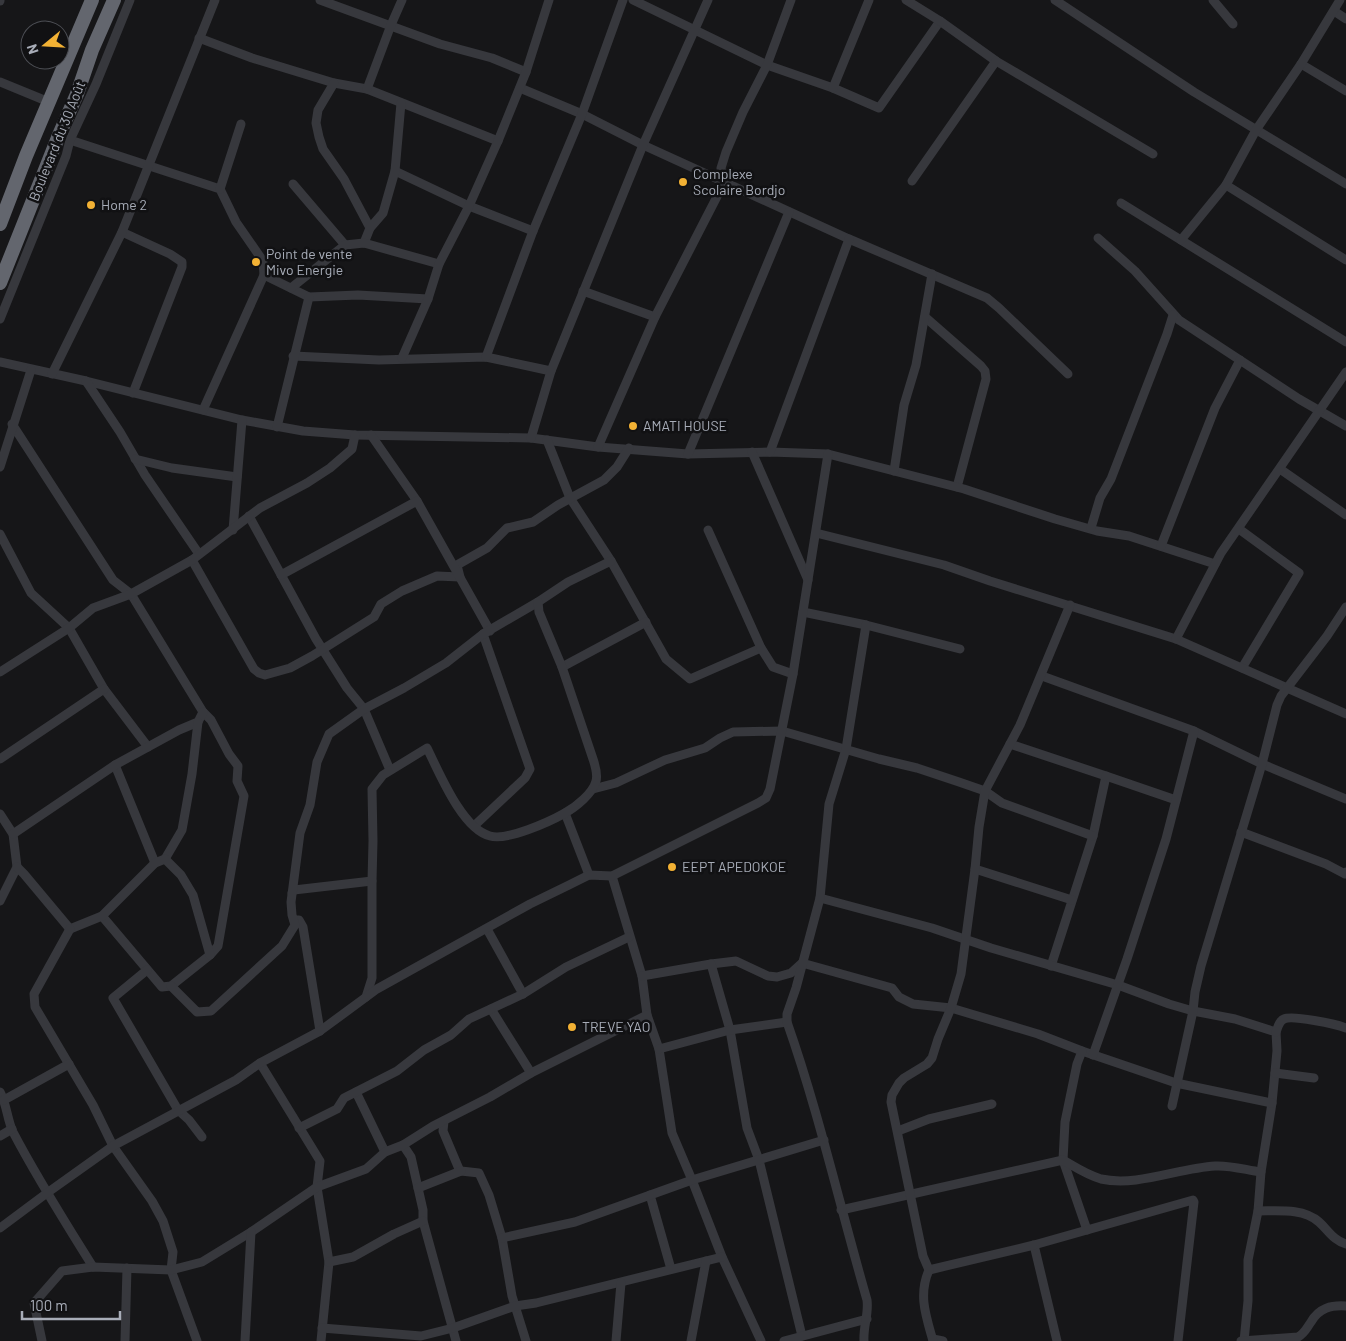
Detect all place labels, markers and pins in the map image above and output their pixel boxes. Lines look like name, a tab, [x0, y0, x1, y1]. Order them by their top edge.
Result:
place label: Complexe Scolaire Bordjo	[693, 165, 785, 198]
marker: Complexe Scolaire Bordjo	[677, 176, 689, 188]
place label: Home 2	[101, 196, 147, 213]
marker: Home 2	[85, 199, 97, 211]
place label: Point de vente Mivo Energie	[266, 245, 352, 278]
marker: Point de vente Mivo Energie	[250, 256, 262, 268]
place label: AMATI HOUSE	[643, 417, 727, 434]
marker: AMATI HOUSE	[627, 420, 639, 432]
place label: EEPT APEDOKOE	[682, 858, 786, 875]
marker: EEPT APEDOKOE	[666, 861, 678, 873]
place label: TREVE YAO	[582, 1018, 650, 1035]
marker: TREVE YAO	[566, 1021, 578, 1033]

